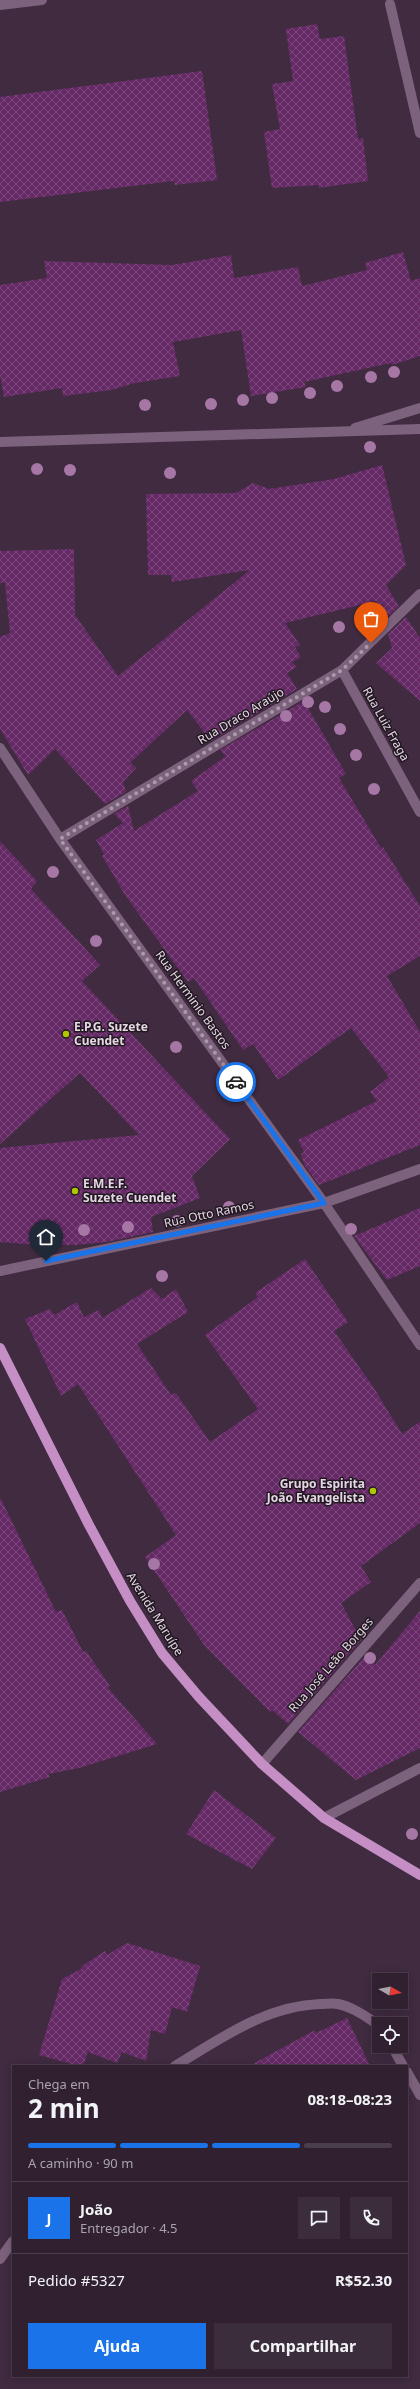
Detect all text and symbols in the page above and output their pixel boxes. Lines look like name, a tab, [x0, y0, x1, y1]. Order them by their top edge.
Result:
pin	[354, 602, 388, 643]
icon: bag	[360, 608, 382, 630]
street label: Rua Draco Araújo	[194, 683, 287, 748]
street label: Rua Luiz Fraga	[359, 684, 414, 764]
street label: Rua Herminio Bastos	[152, 947, 235, 1053]
place label: E.P.G. Suzete Cuendet	[74, 1018, 148, 1049]
marker: E.P.G. Suzete Cuendet	[61, 1029, 71, 1039]
courier	[216, 1062, 256, 1102]
icon: car	[225, 1071, 247, 1093]
place label: E.M.E.F. Suzete Cuendet	[83, 1175, 176, 1206]
marker: E.M.E.F. Suzete Cuendet	[70, 1186, 80, 1196]
street label: Rua Otto Ramos	[162, 1196, 256, 1231]
pin	[29, 1220, 63, 1261]
icon: home	[35, 1226, 57, 1248]
place label: Grupo Espirita João Evangelista	[266, 1475, 365, 1506]
marker: Grupo Espirita João Evangelista	[368, 1486, 378, 1496]
street label: Avenida Maruípe	[123, 1569, 188, 1659]
street label: Rua José Leão Borges	[285, 1613, 377, 1716]
north arrow	[372, 1973, 408, 2009]
map controls	[372, 1973, 408, 2053]
button: locate	[372, 2017, 408, 2053]
text: Chega em	[28, 2075, 90, 2093]
text: 08:18–08:23	[307, 2089, 392, 2109]
text: 2 min	[28, 2090, 100, 2126]
text: A caminho · 90 m	[28, 2154, 133, 2172]
button: chat	[298, 2197, 340, 2239]
button: phone	[350, 2197, 392, 2239]
text: João	[80, 2199, 113, 2219]
text: J	[47, 2208, 51, 2228]
text: Entregador · 4.5	[80, 2219, 178, 2237]
text: Pedido #5327	[28, 2270, 125, 2290]
text: R$52.30	[335, 2270, 392, 2290]
button: Ajuda	[28, 2323, 206, 2369]
button: Compartilhar	[214, 2323, 392, 2369]

